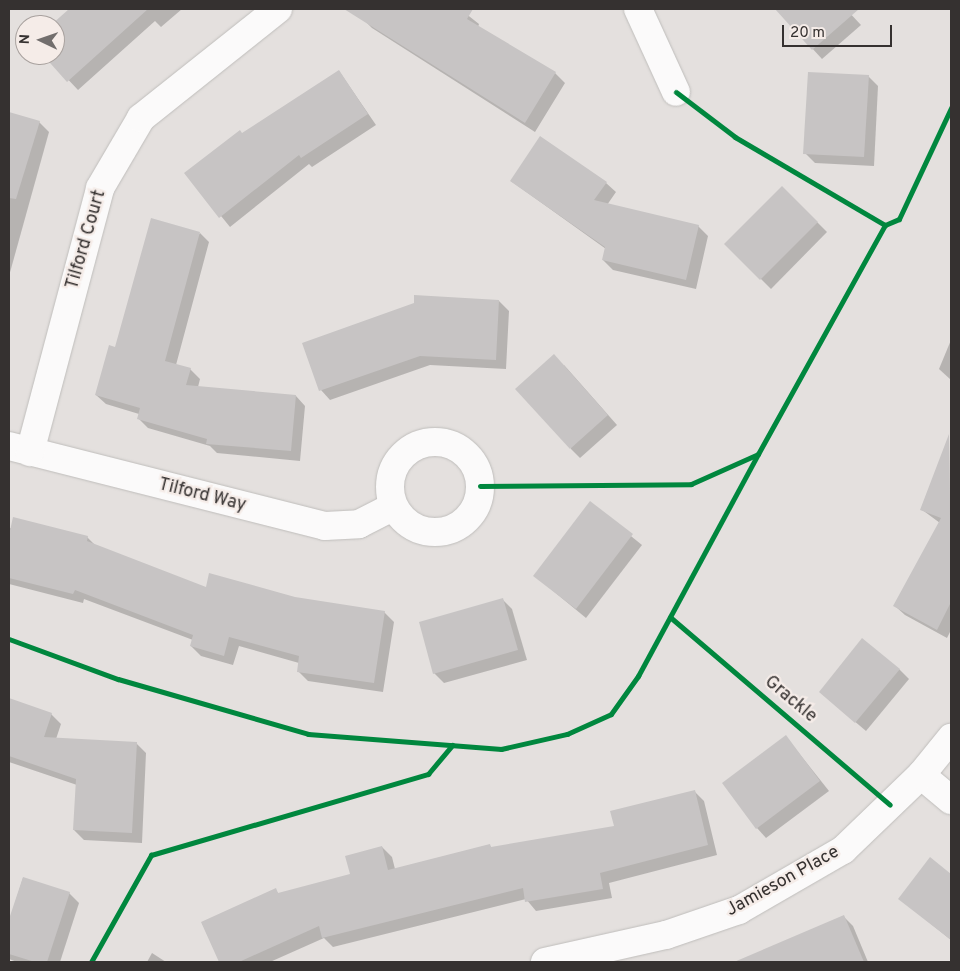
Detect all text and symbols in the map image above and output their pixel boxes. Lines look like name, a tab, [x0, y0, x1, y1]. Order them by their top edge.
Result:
north arrow	[15, 15, 65, 65]
scale bar	[785, 15, 895, 47]
text: 20 m	[790, 24, 825, 43]
text: N	[17, 34, 34, 45]
street label: Tilford Court	[63, 188, 111, 292]
street label: Tilford Way	[156, 475, 248, 517]
street label: Grackle	[759, 672, 821, 728]
street label: Jamieson Place	[723, 842, 843, 922]

